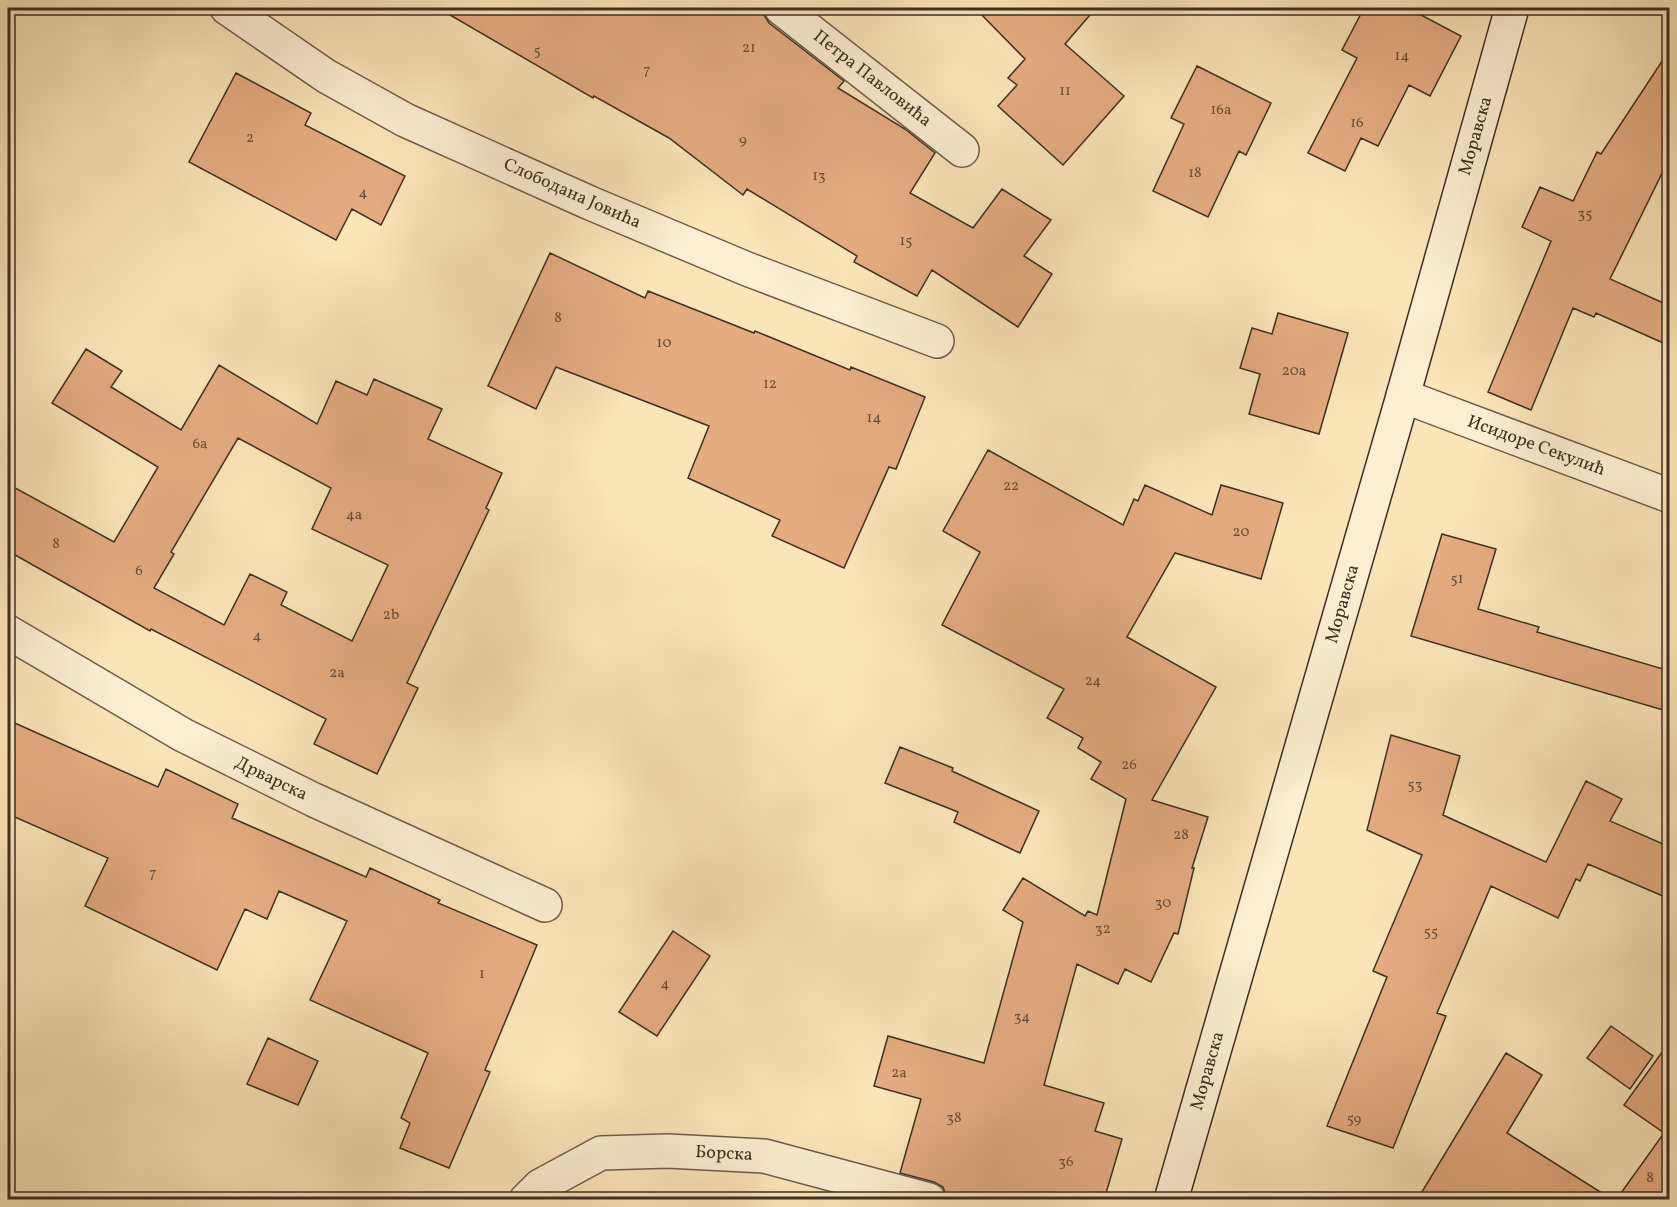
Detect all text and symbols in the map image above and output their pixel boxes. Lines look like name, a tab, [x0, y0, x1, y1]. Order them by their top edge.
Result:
street label: Петра Павловића	[807, 25, 937, 133]
house number: 21	[742, 38, 756, 59]
house number: 5	[533, 41, 541, 62]
house number: 14	[1395, 46, 1409, 67]
house number: 7	[643, 60, 651, 81]
house number: 11	[1059, 81, 1071, 102]
street label: Моравска	[1453, 94, 1499, 178]
house number: 16a	[1211, 100, 1231, 121]
house number: 16	[1350, 113, 1364, 134]
house number: 2	[246, 128, 254, 149]
house number: 9	[739, 130, 747, 151]
street label: Слободана Јовића	[499, 152, 645, 236]
house number: 18	[1188, 163, 1202, 184]
house number: 13	[812, 166, 826, 187]
house number: 4	[359, 183, 368, 204]
house number: 35	[1578, 204, 1592, 225]
house number: 15	[899, 231, 913, 252]
house number: 8	[554, 308, 562, 329]
house number: 10	[657, 333, 671, 354]
house number: 20a	[1282, 361, 1306, 382]
house number: 12	[763, 374, 777, 395]
house number: 14	[867, 408, 881, 429]
street label: Исидоре Секулић	[1463, 409, 1609, 483]
house number: 6a	[192, 434, 208, 455]
house number: 22	[1003, 476, 1019, 497]
house number: 4a	[346, 505, 362, 526]
house number: 20	[1233, 522, 1249, 543]
house number: 8	[52, 534, 60, 555]
house number: 6	[135, 561, 143, 582]
street label: Моравска	[1320, 562, 1366, 646]
house number: 51	[1450, 569, 1464, 590]
house number: 2b	[383, 605, 399, 626]
house number: 4	[253, 626, 262, 647]
house number: 2a	[329, 663, 345, 684]
house number: 24	[1085, 671, 1101, 692]
street label: Дрварска	[231, 751, 311, 807]
house number: 26	[1121, 755, 1137, 776]
house number: 53	[1408, 775, 1422, 796]
house number: 28	[1173, 825, 1189, 846]
house number: 7	[149, 863, 157, 884]
house number: 30	[1155, 893, 1171, 914]
house number: 32	[1095, 919, 1111, 940]
house number: 55	[1424, 922, 1438, 943]
house number: 1	[479, 964, 485, 985]
house number: 4	[661, 974, 670, 995]
house number: 34	[1014, 1007, 1030, 1028]
street label: Моравска	[1185, 1029, 1231, 1113]
house number: 2a	[891, 1063, 907, 1084]
house number: 38	[946, 1108, 962, 1129]
house number: 59	[1347, 1109, 1362, 1130]
street label: Борска	[695, 1140, 753, 1168]
house number: 36	[1058, 1152, 1074, 1173]
house number: 8	[1646, 1168, 1654, 1189]

